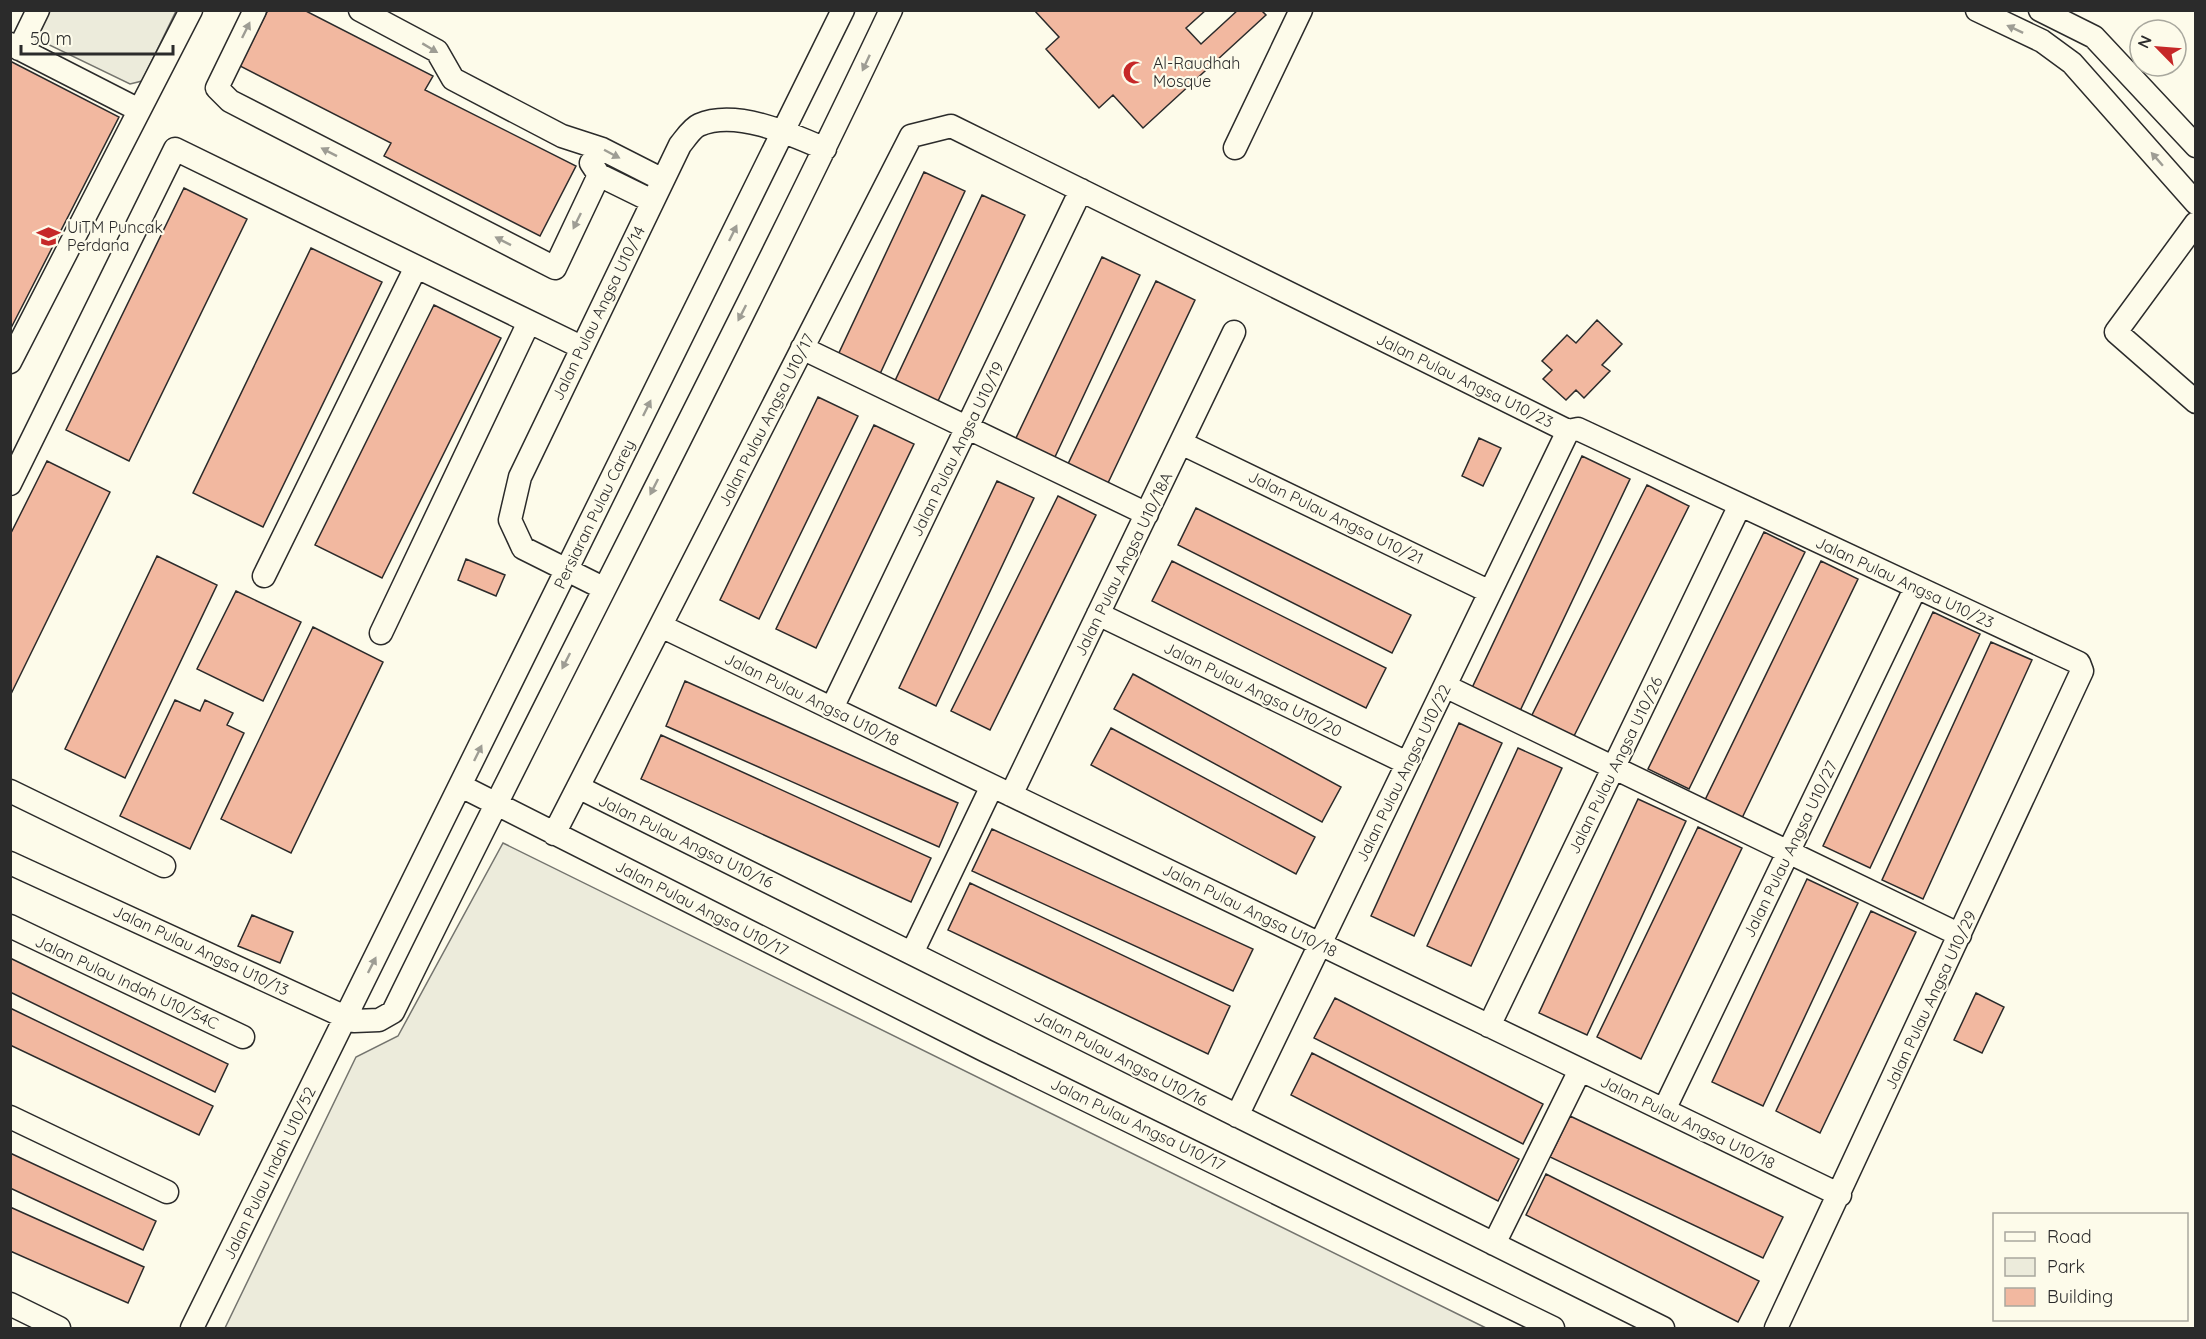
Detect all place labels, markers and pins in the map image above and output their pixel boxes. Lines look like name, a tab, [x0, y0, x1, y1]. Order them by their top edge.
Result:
place label: Al-Raudhah Mosque	[1153, 53, 1240, 91]
mosque icon: Al-Raudhah Mosque	[1122, 59, 1148, 85]
place label: UiTM Puncak Perdana	[67, 217, 163, 255]
school or university icon: UiTM Puncak Perdana	[36, 223, 62, 249]

